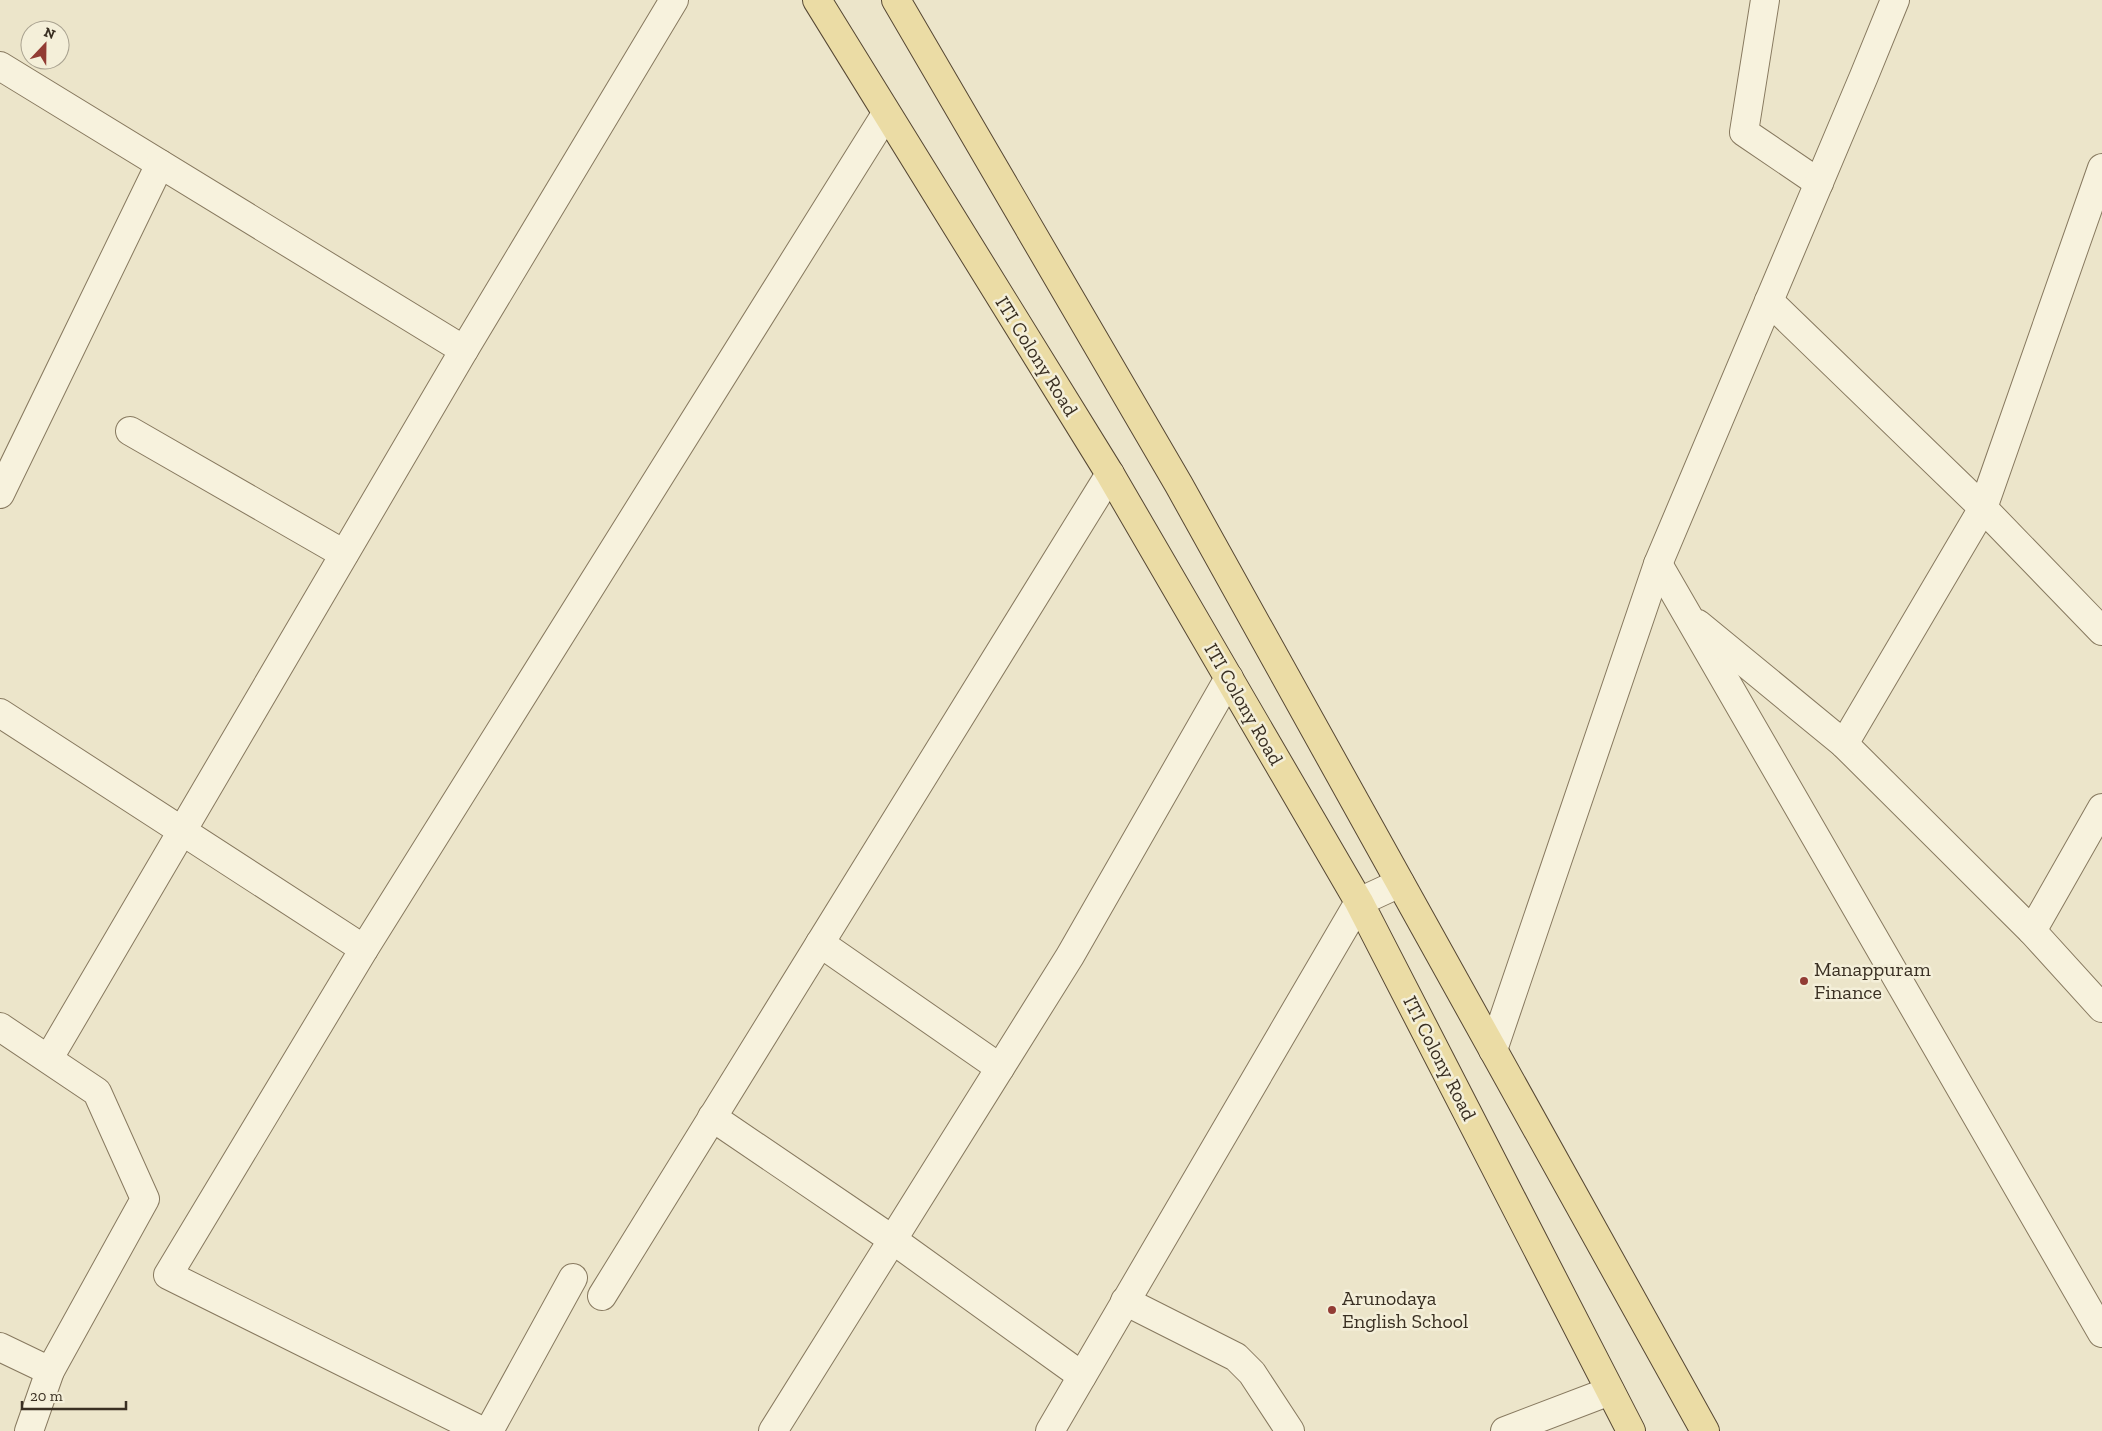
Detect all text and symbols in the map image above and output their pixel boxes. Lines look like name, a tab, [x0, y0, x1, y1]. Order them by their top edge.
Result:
north arrow	[20, 20, 70, 70]
text: N	[42, 24, 58, 43]
street label: ITI Colony Road	[991, 292, 1083, 420]
street label: ITI Colony Road	[1199, 639, 1289, 769]
place label: Manappuram Finance	[1814, 957, 1931, 1004]
marker: Manappuram Finance	[1798, 975, 1810, 987]
street label: ITI Colony Road	[1398, 992, 1482, 1124]
place label: Arunodaya English School	[1342, 1286, 1468, 1333]
marker: Arunodaya English School	[1326, 1304, 1338, 1316]
scale bar	[22, 1378, 126, 1410]
text: 20 m	[30, 1387, 63, 1405]

